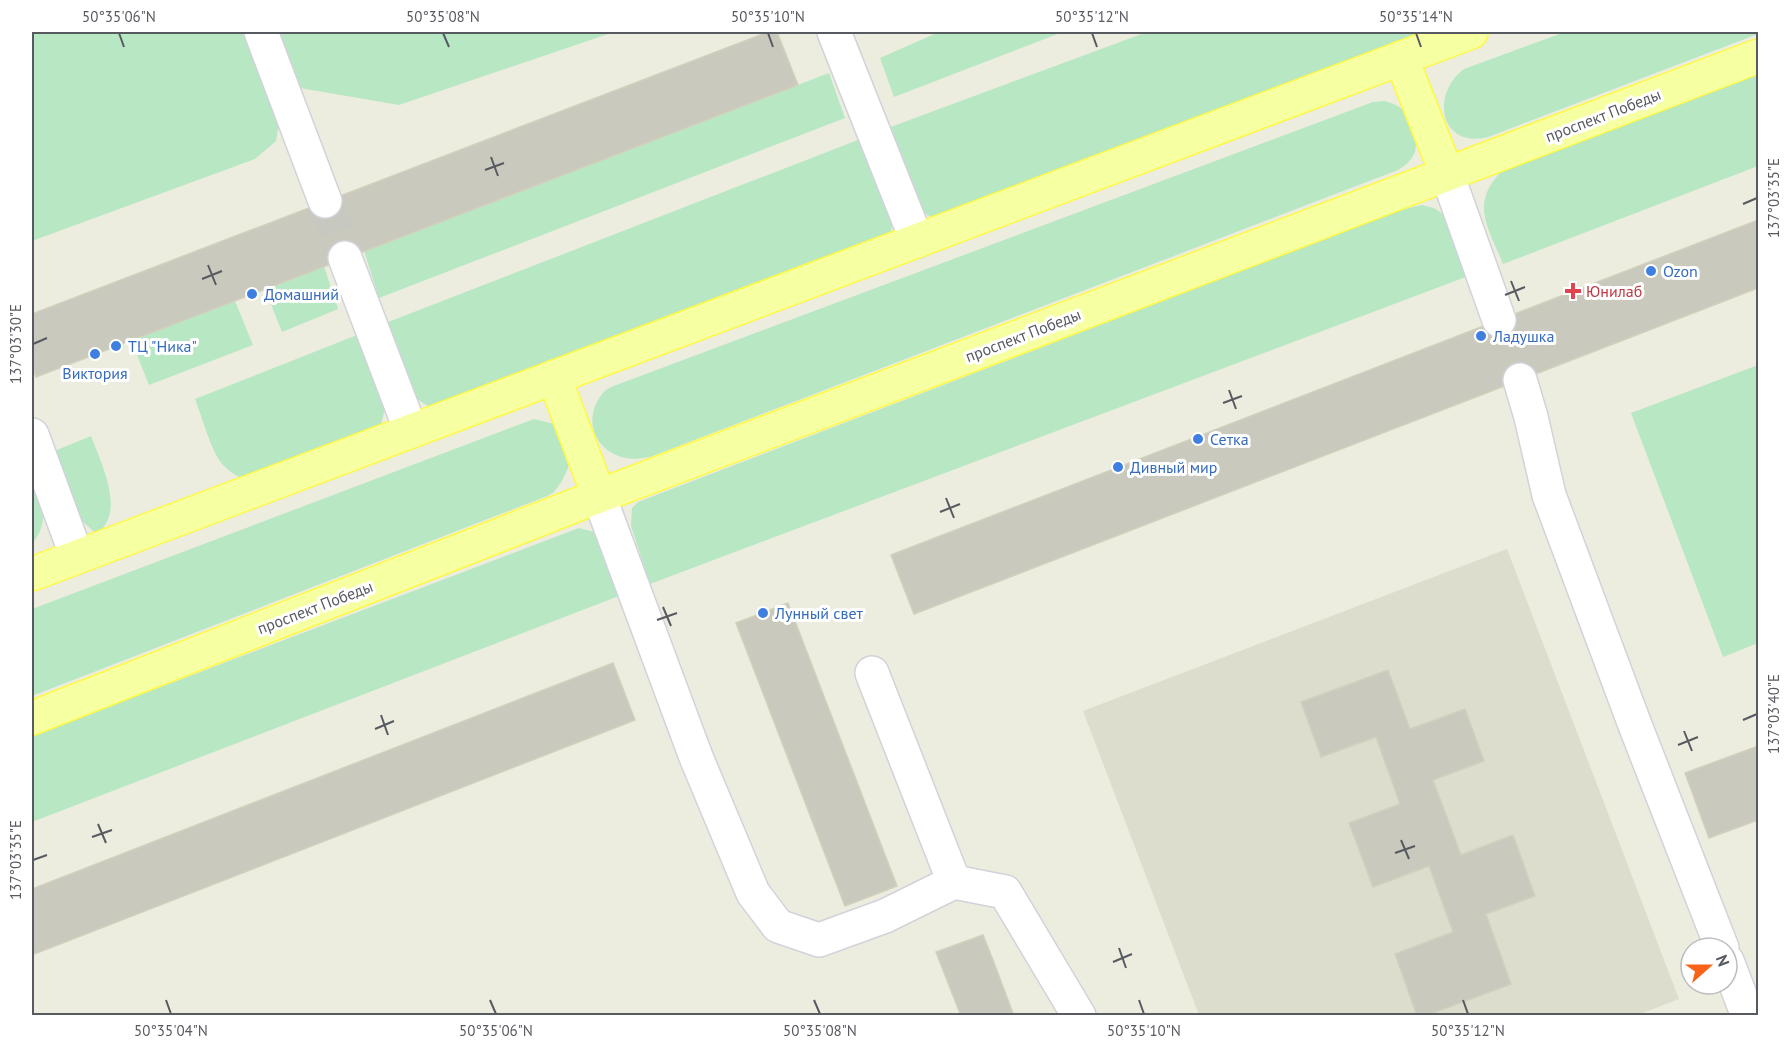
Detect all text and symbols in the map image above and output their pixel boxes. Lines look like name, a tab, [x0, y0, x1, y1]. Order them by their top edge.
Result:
text: 50°35'06"N	[82, 7, 156, 26]
text: 50°35'08"N	[406, 7, 480, 26]
text: 50°35'10"N	[731, 7, 805, 26]
text: 50°35'12"N	[1055, 7, 1129, 26]
text: 50°35'14"N	[1379, 7, 1453, 26]
street label: проспект Победы	[1542, 84, 1664, 146]
text: 137°03'35"E	[1764, 158, 1783, 238]
place label: Ozon	[1663, 261, 1698, 281]
marker: Ozon	[1644, 264, 1658, 278]
place label: Юнилаб	[1586, 281, 1642, 301]
marker: Юнилаб	[1564, 282, 1582, 300]
place label: Домашний	[264, 284, 339, 304]
marker: Домашний	[245, 287, 259, 301]
text: 137°03'30"E	[6, 304, 25, 384]
street label: проспект Победы	[962, 304, 1084, 366]
place label: Ладушка	[1492, 326, 1554, 346]
marker: Ладушка	[1474, 329, 1488, 343]
place label: ТЦ "Ника"	[128, 336, 197, 356]
marker: ТЦ "Ника"	[109, 339, 123, 353]
marker: Виктория	[88, 347, 102, 361]
place label: Виктория	[62, 363, 128, 383]
place label: Сетка	[1210, 429, 1249, 449]
marker: Сетка	[1191, 432, 1205, 446]
place label: Дивный мир	[1130, 457, 1217, 477]
marker: Дивный мир	[1111, 460, 1125, 474]
street label: проспект Победы	[254, 576, 376, 638]
place label: Лунный свет	[774, 603, 864, 623]
marker: Лунный свет	[756, 606, 770, 620]
text: 137°03'40"E	[1764, 674, 1783, 754]
text: 137°03'35"E	[6, 820, 25, 900]
north arrow	[1679, 936, 1739, 996]
text: N	[1712, 952, 1734, 969]
text: 50°35'04"N	[134, 1021, 208, 1040]
text: 50°35'06"N	[459, 1021, 533, 1040]
text: 50°35'08"N	[783, 1021, 857, 1040]
text: 50°35'10"N	[1107, 1021, 1181, 1040]
text: 50°35'12"N	[1431, 1021, 1505, 1040]

